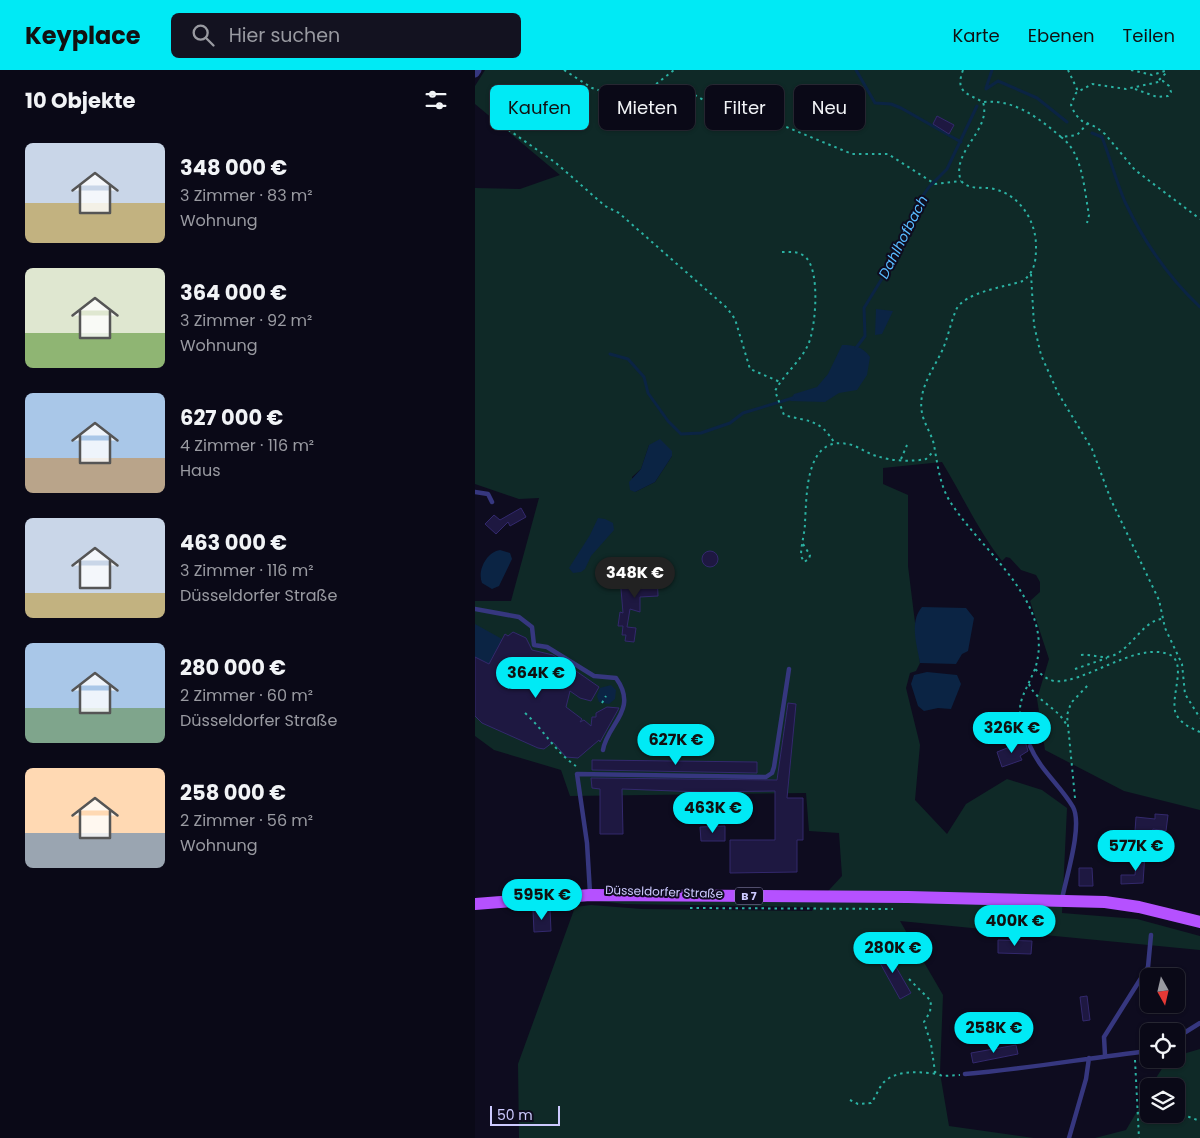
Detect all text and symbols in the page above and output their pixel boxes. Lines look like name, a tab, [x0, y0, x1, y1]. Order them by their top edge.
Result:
search box	[171, 13, 521, 58]
text: Keyplace	[25, 19, 141, 52]
icon: search	[189, 21, 217, 49]
text: Hier suchen	[229, 22, 340, 49]
text: Karte	[952, 23, 1000, 48]
text: Ebenen	[1028, 23, 1095, 48]
text: Teilen	[1123, 23, 1175, 48]
chip: Kaufen	[490, 85, 589, 130]
chip: Mieten	[599, 85, 695, 130]
chip: Filter	[705, 85, 784, 130]
chip: Neu	[794, 85, 865, 130]
text: 10 Objekte	[25, 86, 135, 115]
icon: filters	[422, 86, 450, 114]
text: 348 000 €	[180, 153, 287, 182]
icon: home	[65, 163, 125, 223]
text: 3 Zimmer · 83 m²	[180, 184, 313, 207]
water label: Dahlhofbach	[874, 192, 933, 282]
text: Wohnung	[180, 209, 258, 232]
text: 364 000 €	[180, 278, 287, 307]
icon: home	[65, 288, 125, 348]
text: 3 Zimmer · 92 m²	[180, 309, 312, 332]
text: Wohnung	[180, 334, 258, 357]
text: 627 000 €	[180, 403, 283, 432]
icon: home	[65, 413, 125, 473]
text: 4 Zimmer · 116 m²	[180, 434, 314, 457]
text: Haus	[180, 459, 220, 482]
text: 463 000 €	[180, 528, 287, 557]
icon: home	[65, 538, 125, 598]
pin: 348K €	[594, 556, 676, 599]
text: 3 Zimmer · 116 m²	[180, 559, 314, 582]
text: 348K €	[606, 561, 664, 584]
text: Düsseldorfer Straße	[180, 584, 337, 607]
text: 280 000 €	[180, 653, 286, 682]
pin: 364K €	[495, 656, 577, 699]
text: 364K €	[507, 661, 565, 684]
icon: home	[65, 663, 125, 723]
text: 2 Zimmer · 60 m²	[180, 684, 313, 707]
text: Düsseldorfer Straße	[180, 709, 337, 732]
pin: 326K €	[971, 712, 1053, 754]
text: 326K €	[984, 716, 1040, 739]
pin: 627K €	[635, 724, 717, 766]
text: 627K €	[648, 728, 704, 751]
text: 258 000 €	[180, 778, 286, 807]
icon: home	[65, 788, 125, 848]
pin: 463K €	[672, 792, 754, 834]
text: 463K €	[684, 796, 742, 819]
text: 2 Zimmer · 56 m²	[180, 809, 313, 832]
pin: 577K €	[1095, 830, 1177, 872]
text: Wohnung	[180, 834, 258, 857]
text: 577K €	[1109, 834, 1163, 857]
pin: 595K €	[501, 878, 583, 921]
street label: Düsseldorfer Straße	[605, 881, 723, 902]
text: 595K €	[513, 883, 571, 906]
road number: B 7	[735, 888, 763, 904]
pin: 400K €	[974, 904, 1056, 947]
text: 400K €	[986, 909, 1044, 932]
pin: 280K €	[852, 932, 934, 974]
text: 280K €	[864, 936, 922, 959]
north arrow	[1140, 968, 1185, 1012]
map controls	[1140, 968, 1185, 1123]
pin: 258K €	[953, 1012, 1035, 1054]
text: 258K €	[965, 1016, 1023, 1039]
button: locate	[1140, 1023, 1185, 1068]
button: layers	[1140, 1078, 1185, 1123]
scale bar	[490, 1103, 560, 1126]
text: 50 m	[497, 1105, 533, 1125]

